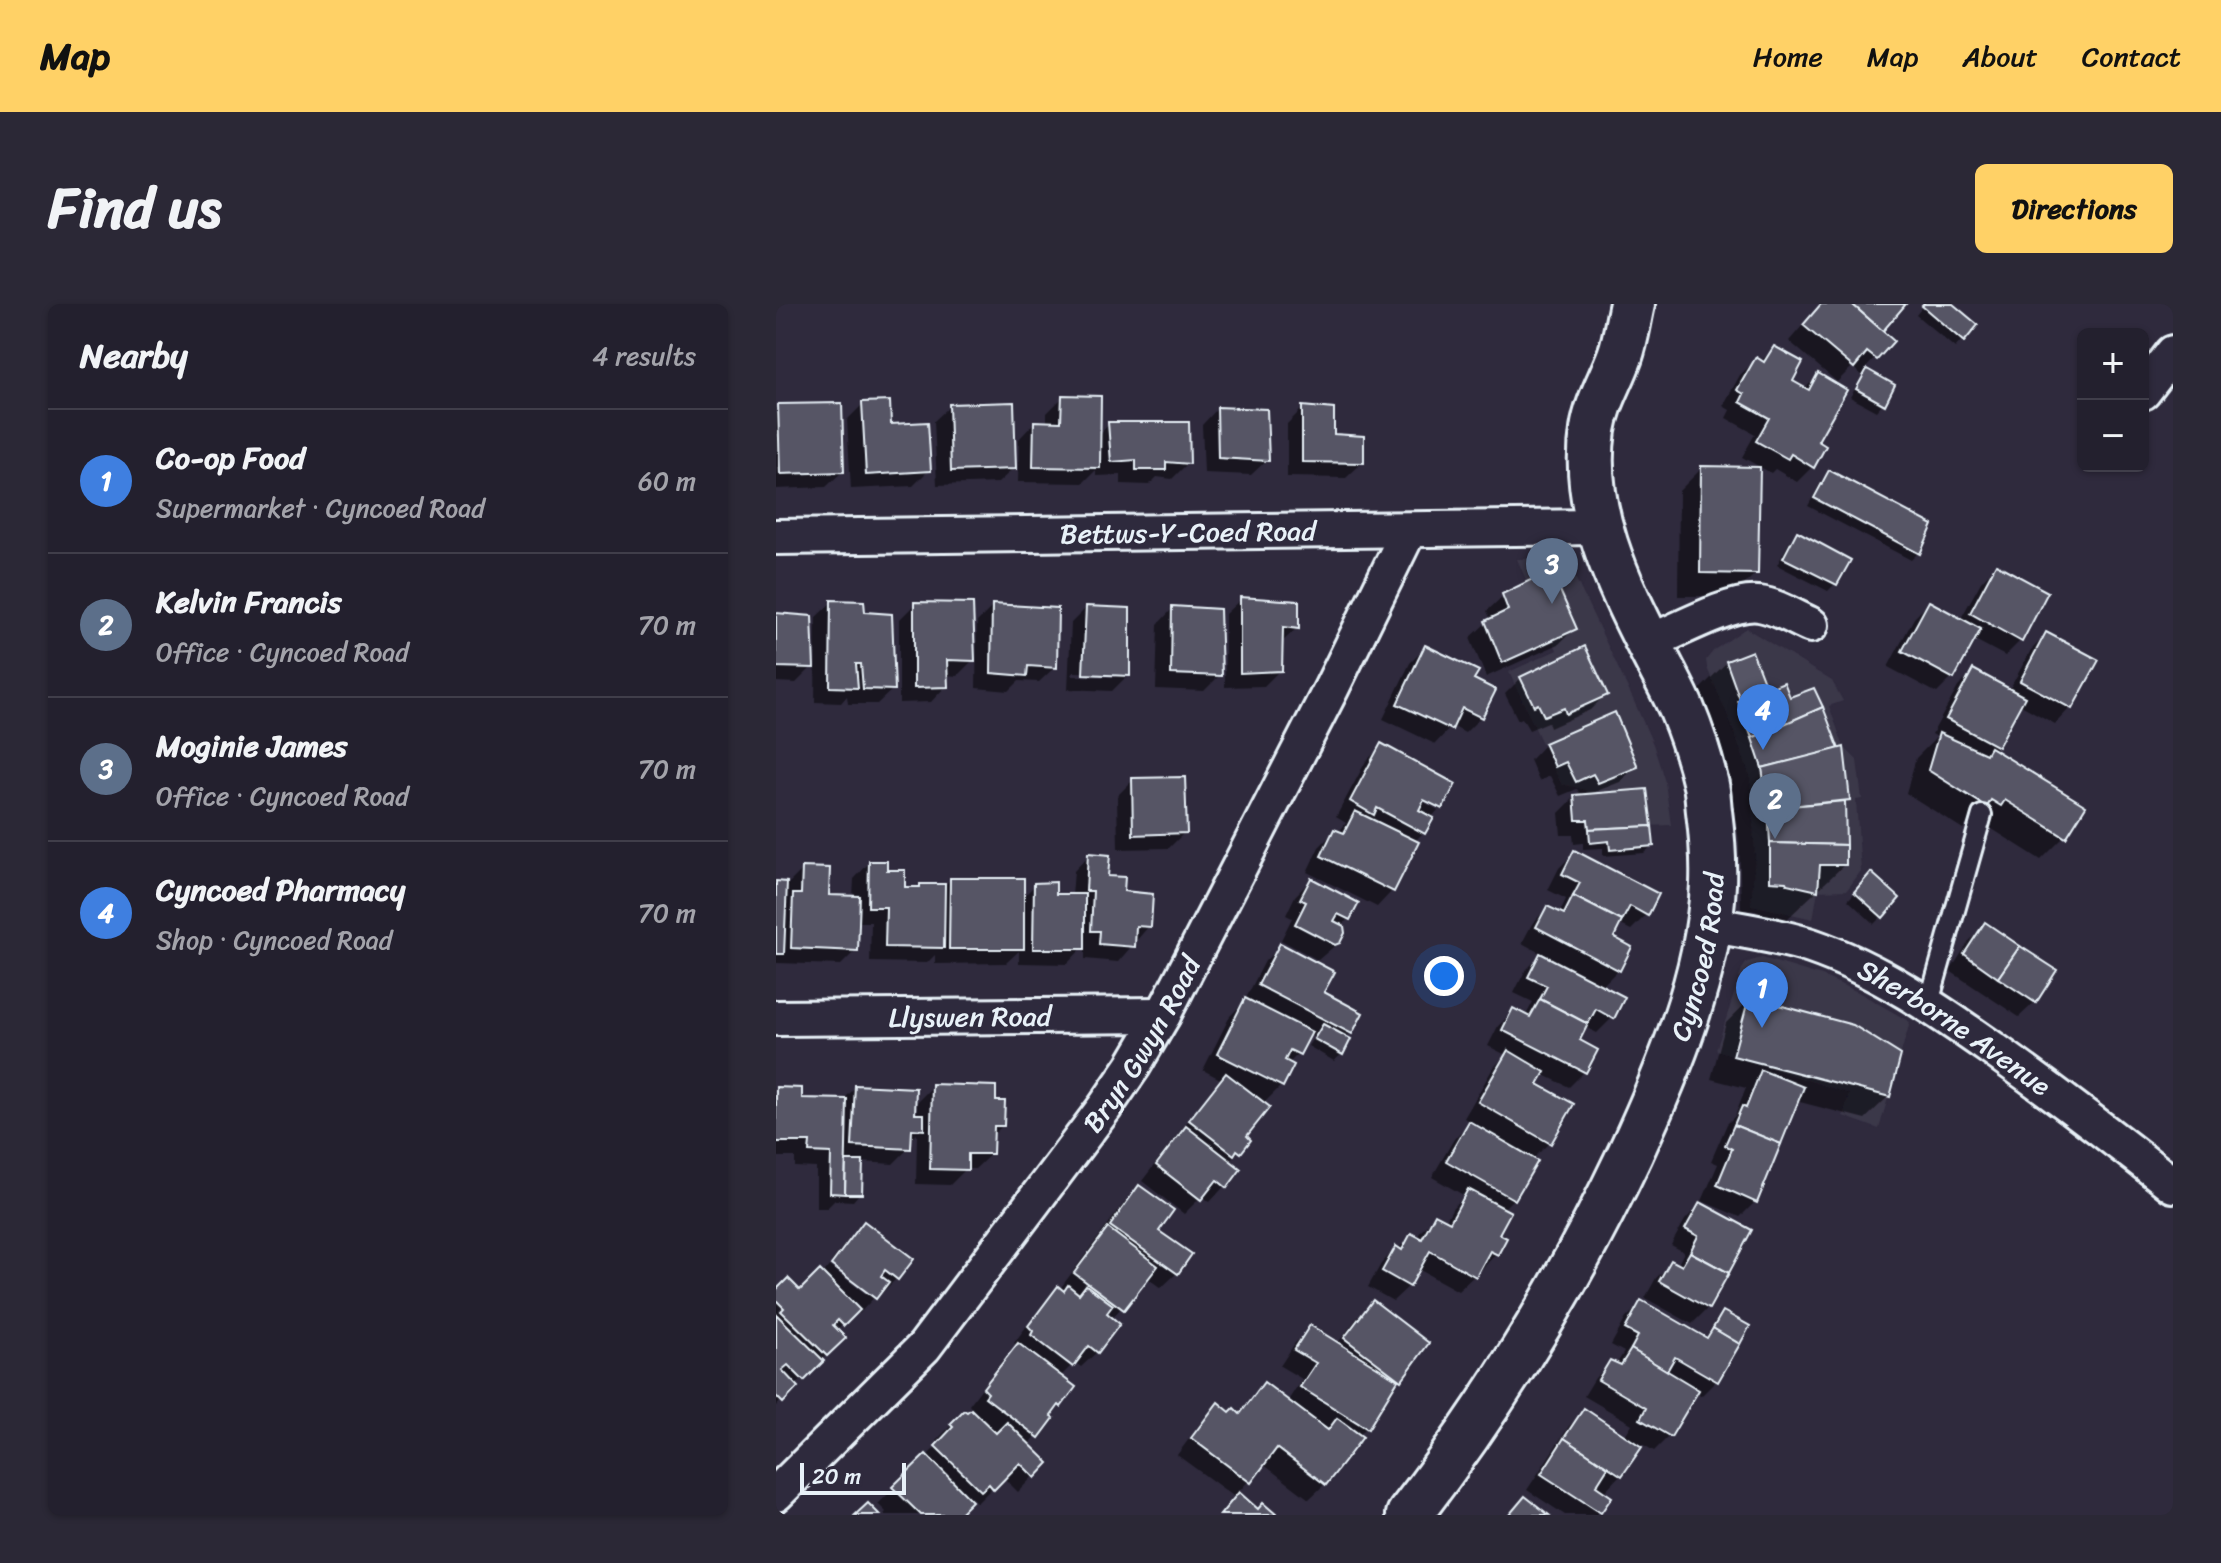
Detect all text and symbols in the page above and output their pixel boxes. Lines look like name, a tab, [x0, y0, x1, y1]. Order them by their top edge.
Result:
text: Map	[40, 23, 110, 90]
text: Home	[1753, 32, 1823, 81]
text: Map	[1867, 32, 1918, 81]
text: About	[1962, 32, 2038, 81]
text: Contact	[2082, 32, 2181, 81]
text: Find us	[48, 159, 221, 258]
button: Directions	[1975, 164, 2173, 253]
text: Nearby	[80, 326, 188, 386]
map controls	[2077, 328, 2149, 472]
button: +	[2077, 328, 2149, 400]
text: 4 results	[592, 333, 696, 379]
button: −	[2077, 400, 2149, 472]
text: Co-op Food	[156, 431, 305, 485]
text: 1	[100, 458, 112, 504]
text: 60 m	[638, 458, 696, 504]
text: Supermarket · Cyncoed Road	[156, 485, 485, 531]
street label: Bettws-Y-Coed Road	[1060, 506, 1319, 558]
pin: 3	[1526, 538, 1578, 604]
text: Kelvin Francis	[156, 575, 341, 629]
text: 2	[98, 602, 114, 648]
text: 70 m	[638, 602, 696, 648]
text: Office · Cyncoed Road	[156, 629, 409, 675]
pin: 4	[1737, 684, 1789, 750]
text: Moginie James	[156, 719, 347, 773]
text: 3	[99, 746, 113, 792]
text: 70 m	[638, 746, 696, 792]
text: Office · Cyncoed Road	[156, 773, 409, 819]
pin: 2	[1749, 773, 1801, 839]
text: Cyncoed Pharmacy	[156, 863, 405, 917]
street label: Cyncoed Road	[1655, 870, 1738, 1048]
text: 4	[98, 890, 114, 936]
text: 70 m	[638, 890, 696, 936]
text: Shop · Cyncoed Road	[156, 917, 393, 963]
street label: Bryn Gwyn Road	[1069, 945, 1215, 1143]
street label: Sherborne Avenue	[1849, 945, 2062, 1109]
your location	[1424, 956, 1464, 996]
pin: 1	[1736, 962, 1788, 1028]
street label: Llyswen Road	[888, 991, 1054, 1042]
text: 20 m	[812, 1457, 861, 1496]
scale bar	[800, 1459, 906, 1495]

